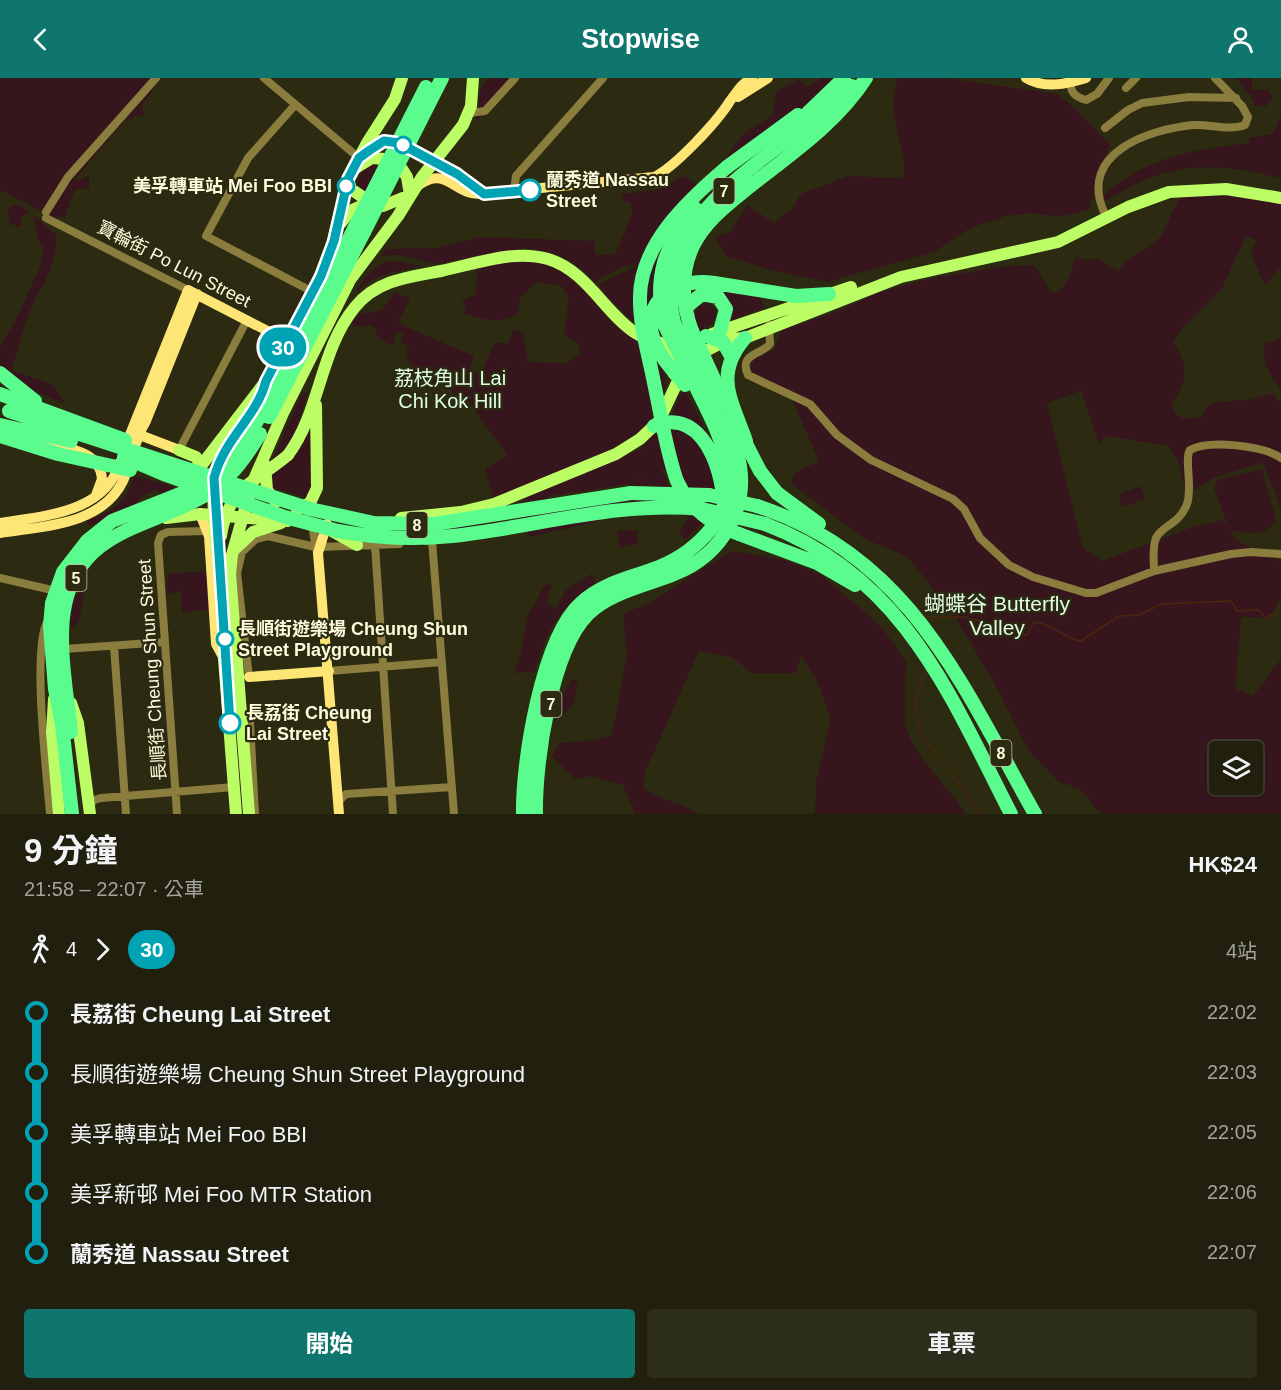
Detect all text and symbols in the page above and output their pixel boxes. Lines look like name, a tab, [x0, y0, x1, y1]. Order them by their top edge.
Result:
icon: back	[24, 23, 57, 56]
icon: person	[1224, 23, 1257, 56]
text: Stopwise	[581, 24, 700, 54]
unlabelled marker	[394, 136, 412, 154]
place label: 蘭秀道 Nassau Street	[546, 170, 669, 211]
place label: 美孚轉車站 Mei Foo BBI	[133, 175, 332, 196]
marker: 美孚轉車站 Mei Foo BBI	[337, 177, 355, 195]
road number: 7	[714, 178, 734, 204]
marker: 蘭秀道 Nassau Street	[519, 179, 541, 201]
street label: 寶輪街 Po Lun Street	[94, 217, 254, 311]
line badge: 30	[256, 328, 310, 366]
text: 30	[271, 336, 295, 359]
district label: 荔枝角山 Lai Chi Kok Hill	[394, 367, 506, 412]
road number: 8	[406, 512, 428, 538]
street label: 長順街 Cheung Shun Street	[134, 559, 170, 781]
road number: 5	[66, 565, 86, 591]
district label: 蝴蝶谷 Butterfly Valley	[924, 592, 1070, 639]
place label: 長順街遊樂場 Cheung Shun Street Playground	[238, 619, 468, 660]
marker: 長順街遊樂場 Cheung Shun Street Playground	[216, 630, 234, 648]
road number: 7	[540, 691, 562, 717]
place label: 長荔街 Cheung Lai Street	[246, 703, 372, 744]
marker: 長荔街 Cheung Lai Street	[219, 712, 241, 734]
road number: 8	[990, 740, 1012, 766]
map controls	[1209, 741, 1263, 795]
button: layers	[1209, 741, 1263, 795]
text: 9 分鐘	[24, 832, 118, 869]
text: HK$24	[1189, 852, 1257, 877]
text: 21:58 – 22:07 · 公車	[24, 878, 204, 900]
icon: walk	[24, 933, 57, 966]
icon: forward	[86, 933, 119, 966]
text: 4	[66, 938, 77, 960]
text: 30	[140, 938, 163, 961]
text: 4站	[1226, 940, 1257, 962]
text: 22:02	[1207, 1001, 1257, 1023]
text: 長荔街 Cheung Lai Street	[70, 1002, 330, 1027]
text: 22:03	[1207, 1061, 1257, 1083]
text: 長順街遊樂場 Cheung Shun Street Playground	[70, 1062, 525, 1087]
text: 22:05	[1207, 1121, 1257, 1143]
text: 美孚轉車站 Mei Foo BBI	[70, 1122, 307, 1147]
text: 22:06	[1207, 1181, 1257, 1203]
text: 美孚新邨 Mei Foo MTR Station	[70, 1182, 372, 1207]
text: 22:07	[1207, 1241, 1257, 1263]
text: 蘭秀道 Nassau Street	[70, 1242, 289, 1267]
button: 開始	[24, 1309, 635, 1378]
button: 車票	[647, 1309, 1257, 1378]

